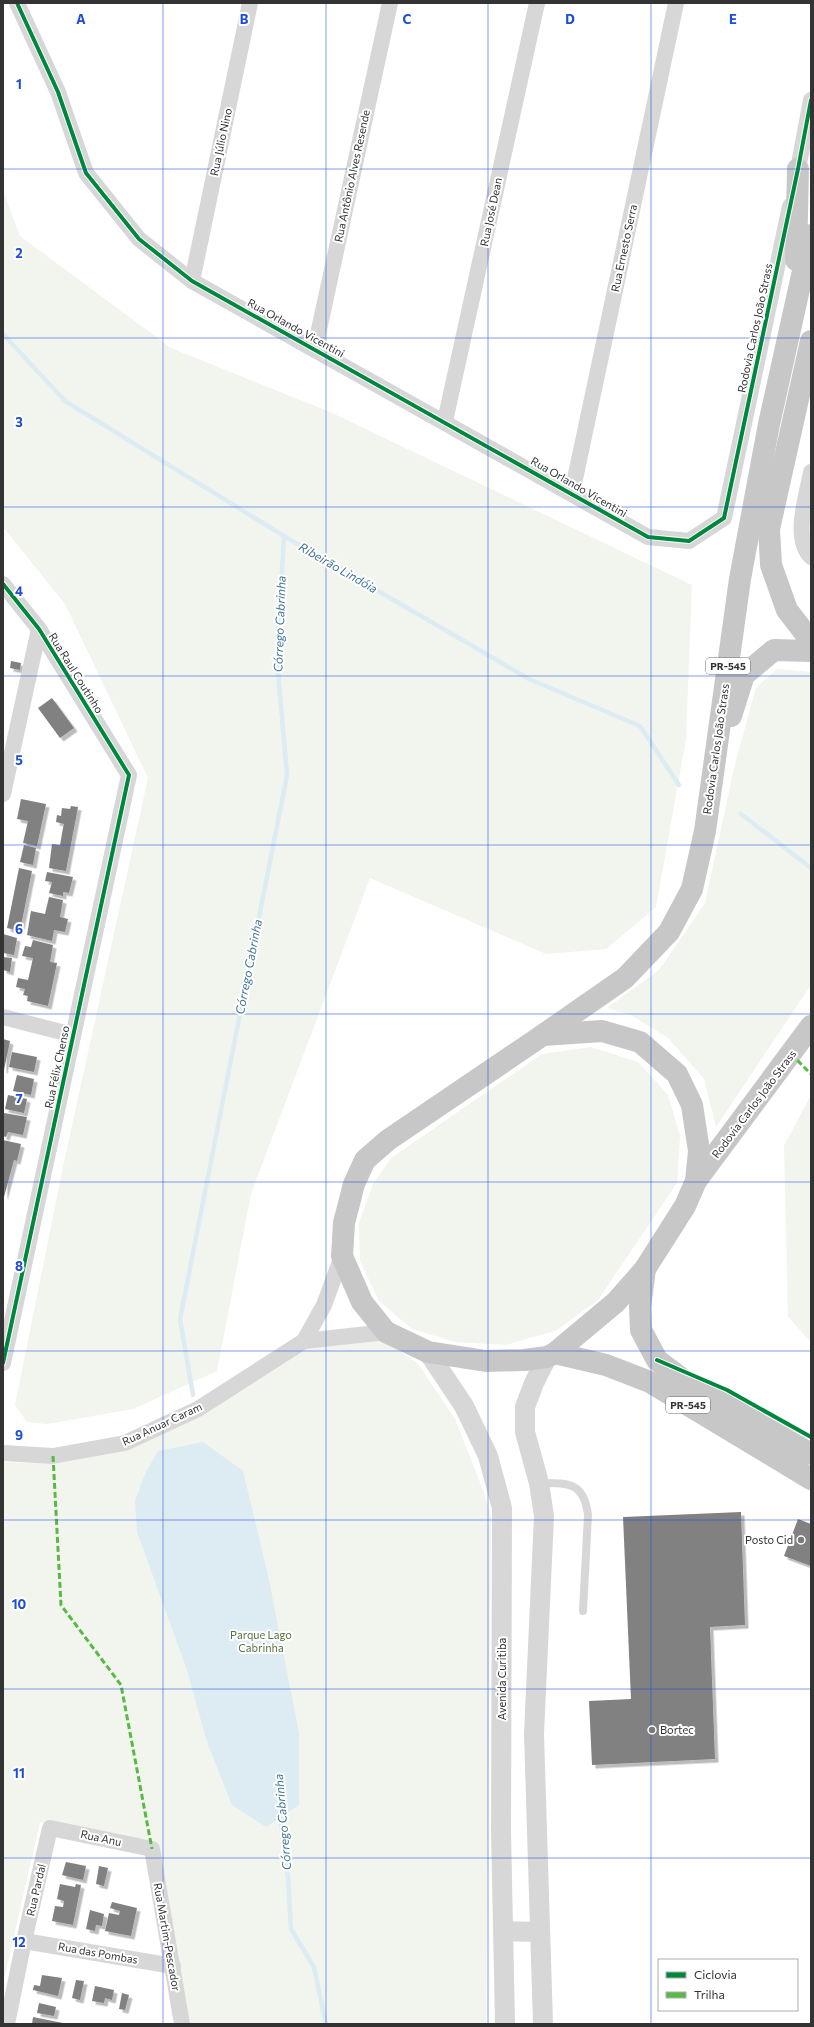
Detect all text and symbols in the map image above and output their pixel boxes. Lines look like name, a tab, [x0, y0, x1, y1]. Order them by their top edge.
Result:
text: A	[76, 11, 86, 27]
text: B	[240, 11, 249, 27]
text: C	[403, 11, 412, 27]
text: D	[565, 11, 575, 27]
text: E	[729, 11, 737, 27]
text: 1	[16, 76, 22, 92]
street label: Rua Júlio Nino	[207, 106, 235, 177]
street label: Rua Antônio Alves Resende	[331, 108, 372, 243]
street label: Rua José Dean	[477, 176, 505, 248]
street label: Rua Ernesto Serra	[608, 203, 639, 293]
text: 2	[15, 245, 23, 261]
street label: Rodovia Carlos João Strass	[734, 262, 776, 394]
street label: Rua Orlando Vicentini	[245, 295, 347, 360]
text: 3	[15, 414, 23, 430]
street label: Rua Orlando Vicentini	[529, 454, 630, 520]
water label: Ribeirão Lindóia	[297, 539, 380, 595]
water label: Córrego Cabrinha	[270, 576, 288, 672]
text: 4	[15, 583, 23, 599]
street label: Rua Raul Coutinho	[46, 630, 107, 716]
road number: PR-545	[706, 658, 750, 674]
street label: Rodovia Carlos João Strass	[700, 683, 732, 815]
text: 5	[15, 752, 23, 768]
water label: Córrego Cabrinha	[232, 918, 264, 1015]
text: 6	[15, 921, 23, 937]
street label: Rua Félix Chenso	[41, 1024, 72, 1109]
street label: Rodovia Carlos João Strass	[709, 1047, 799, 1161]
text: 7	[15, 1090, 23, 1106]
text: 8	[15, 1258, 23, 1274]
road number: PR-545	[666, 1397, 710, 1413]
street label: Rua Anuar Caram	[120, 1399, 204, 1448]
text: 9	[15, 1427, 23, 1443]
place label: Posto Cid	[745, 1533, 793, 1546]
marker: Posto Cid	[796, 1535, 806, 1545]
text: 10	[12, 1596, 27, 1612]
park label: Parque Lago Cabrinha	[230, 1628, 292, 1654]
street label: Avenida Curitiba	[495, 1638, 508, 1720]
place label: Bortec	[660, 1723, 694, 1736]
marker: Bortec	[647, 1725, 657, 1735]
text: 11	[13, 1765, 25, 1781]
water label: Córrego Cabrinha	[271, 1773, 293, 1871]
street label: Rua Anu	[80, 1827, 123, 1848]
street label: Rua Pardal	[23, 1863, 48, 1917]
street label: Rua Martim-Pescador	[152, 1882, 184, 1993]
text: 12	[12, 1934, 26, 1950]
street label: Rua das Pombas	[57, 1939, 139, 1966]
legend	[658, 1959, 798, 2011]
text: Ciclovia	[694, 1967, 737, 1981]
text: Trilha	[694, 1987, 725, 2001]

